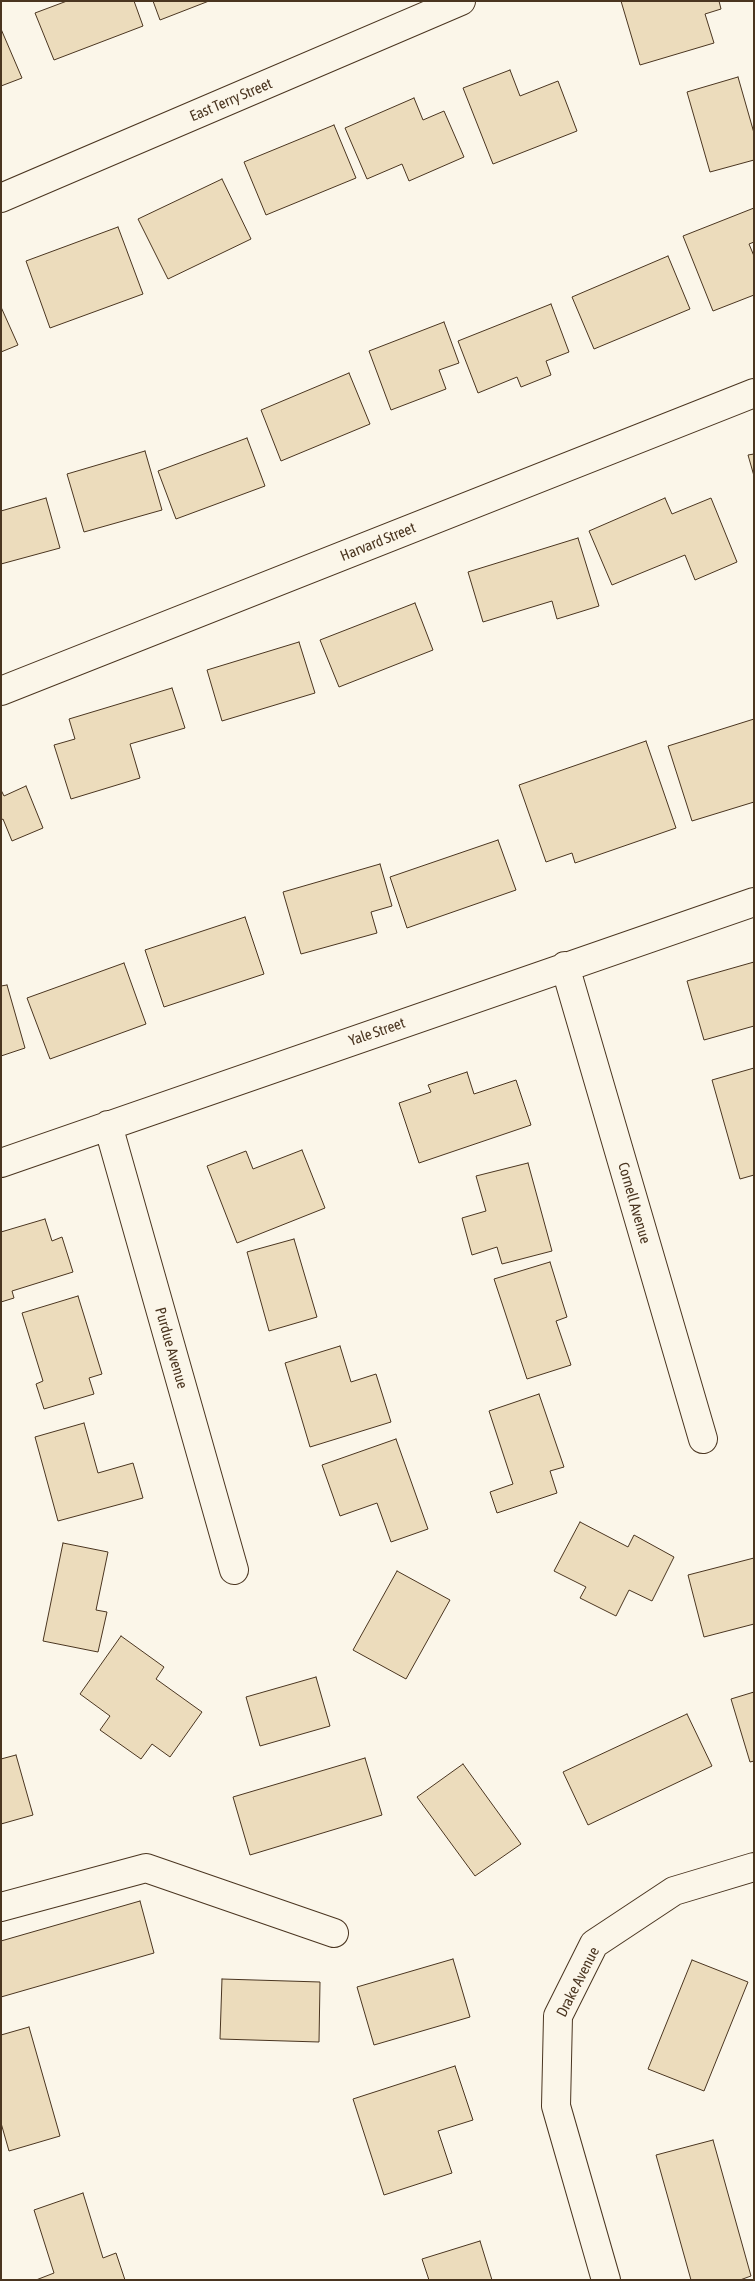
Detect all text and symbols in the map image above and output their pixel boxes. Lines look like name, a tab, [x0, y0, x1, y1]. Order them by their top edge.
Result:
street label: East Terry Street	[187, 75, 275, 125]
street label: Harvard Street	[338, 519, 418, 565]
street label: Yale Street	[346, 1014, 408, 1050]
street label: Cornell Avenue	[614, 1160, 654, 1246]
street label: Purdue Avenue	[151, 1305, 191, 1391]
street label: Drake Avenue	[553, 1944, 603, 2020]

